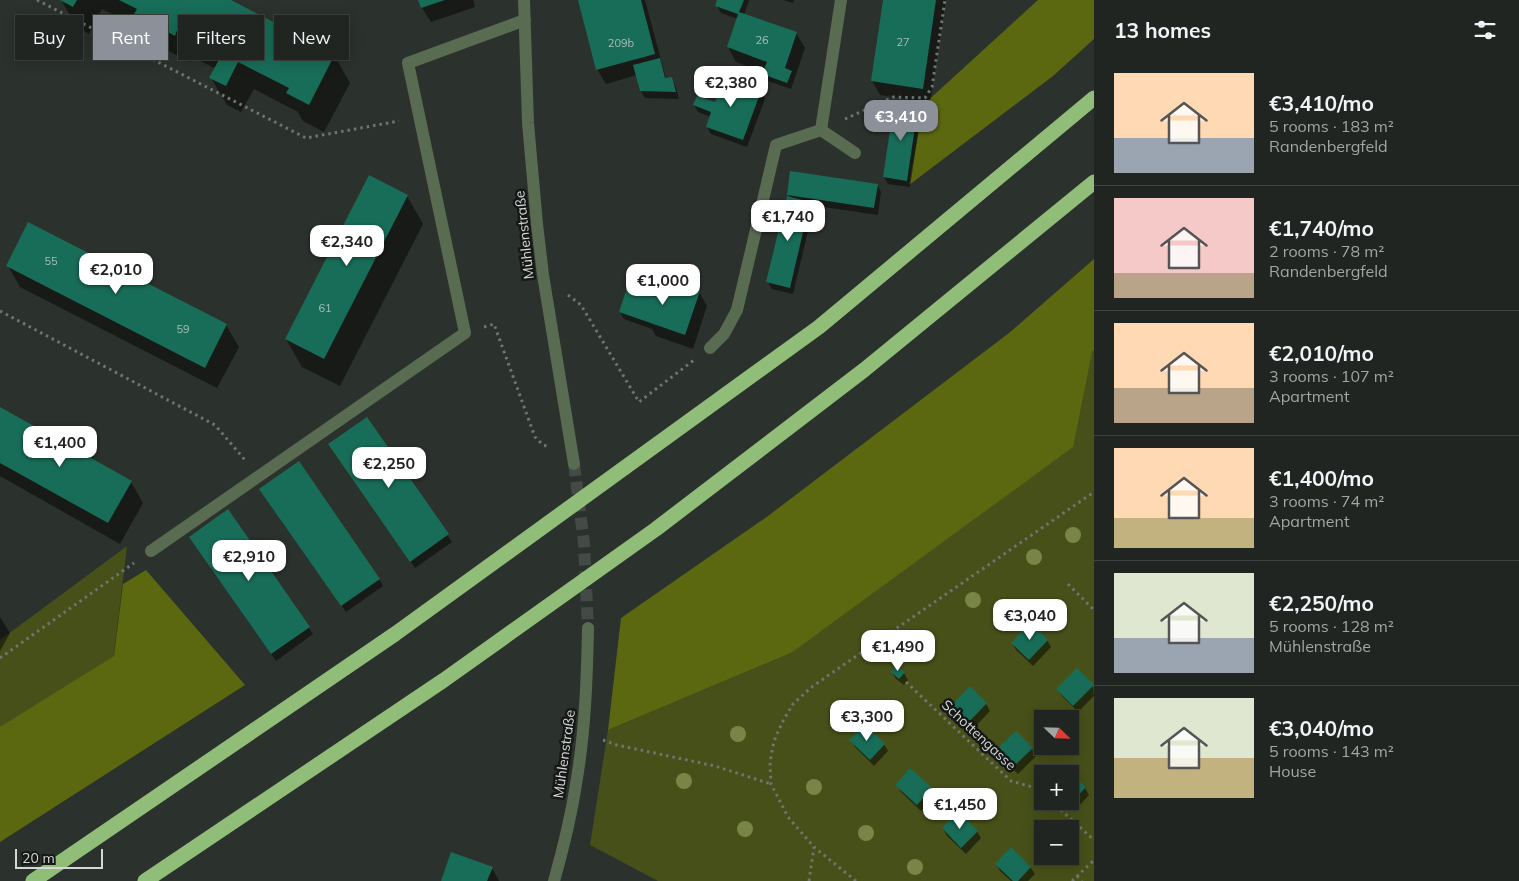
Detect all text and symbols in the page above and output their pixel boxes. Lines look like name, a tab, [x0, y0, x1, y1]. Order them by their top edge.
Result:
chip: Buy	[15, 15, 83, 60]
chip: Rent	[93, 15, 168, 60]
chip: Filters	[178, 15, 264, 60]
chip: New	[274, 15, 349, 60]
icon: filters	[1471, 16, 1499, 44]
text: 13 homes	[1114, 17, 1211, 43]
house number: 26	[755, 33, 769, 47]
house number: 27	[896, 35, 910, 49]
house number: 209b	[608, 36, 635, 50]
pin: €2,380	[690, 66, 772, 108]
text: €2,380	[705, 72, 757, 92]
text: €3,410/mo	[1269, 90, 1374, 116]
icon: home	[1154, 93, 1214, 153]
pin: €3,410	[860, 100, 942, 142]
text: €3,410	[875, 106, 927, 126]
text: 5 rooms · 183 m²	[1269, 116, 1394, 136]
text: Randenbergfeld	[1269, 136, 1388, 156]
street label: Mühlenstraße	[510, 190, 538, 280]
pin: €1,740	[747, 200, 829, 242]
text: €1,740	[762, 206, 814, 226]
text: €1,740/mo	[1269, 215, 1374, 241]
icon: home	[1154, 218, 1214, 278]
pin: €2,340	[306, 224, 388, 267]
text: €2,340	[321, 231, 373, 251]
text: 2 rooms · 78 m²	[1269, 241, 1384, 261]
pin: €2,010	[75, 252, 157, 295]
house number: 55	[44, 254, 58, 268]
text: €2,010	[90, 259, 142, 279]
text: Randenbergfeld	[1269, 261, 1388, 281]
pin: €1,000	[622, 264, 704, 306]
text: €1,000	[637, 270, 689, 290]
house number: 61	[318, 301, 332, 315]
house number: 59	[176, 322, 190, 336]
text: €2,010/mo	[1269, 340, 1374, 366]
icon: home	[1154, 343, 1214, 403]
text: 3 rooms · 107 m²	[1269, 366, 1394, 386]
text: Apartment	[1269, 386, 1350, 406]
pin: €1,400	[19, 426, 101, 468]
text: €1,400	[34, 432, 86, 452]
pin: €2,250	[348, 446, 430, 489]
text: €2,250	[363, 453, 415, 473]
text: €1,400/mo	[1269, 465, 1374, 491]
icon: home	[1154, 468, 1214, 528]
text: 3 rooms · 74 m²	[1269, 491, 1384, 511]
text: Apartment	[1269, 511, 1350, 531]
pin: €2,910	[208, 540, 290, 582]
text: €2,910	[223, 546, 275, 566]
text: €2,250/mo	[1269, 590, 1374, 616]
icon: home	[1154, 593, 1214, 653]
pin: €3,040	[989, 598, 1071, 641]
text: €3,040	[1004, 605, 1056, 625]
text: 5 rooms · 128 m²	[1269, 616, 1394, 636]
pin: €1,490	[857, 630, 939, 672]
text: €1,490	[872, 636, 924, 656]
text: Mühlenstraße	[1269, 636, 1371, 656]
street label: Schottengasse	[938, 696, 1020, 774]
pin: €3,300	[826, 700, 908, 742]
text: €3,300	[841, 706, 893, 726]
street label: Mühlenstraße	[549, 709, 579, 799]
north arrow	[1034, 710, 1079, 755]
map controls	[1034, 710, 1079, 865]
text: €3,040/mo	[1269, 715, 1374, 741]
icon: home	[1154, 718, 1214, 778]
text: 5 rooms · 143 m²	[1269, 741, 1394, 761]
text: House	[1269, 761, 1316, 781]
button: +	[1034, 765, 1079, 810]
pin: €1,450	[919, 788, 1001, 830]
text: €1,450	[934, 794, 986, 814]
button: −	[1034, 820, 1079, 865]
scale bar	[15, 846, 102, 869]
text: 20 m	[22, 849, 55, 867]

